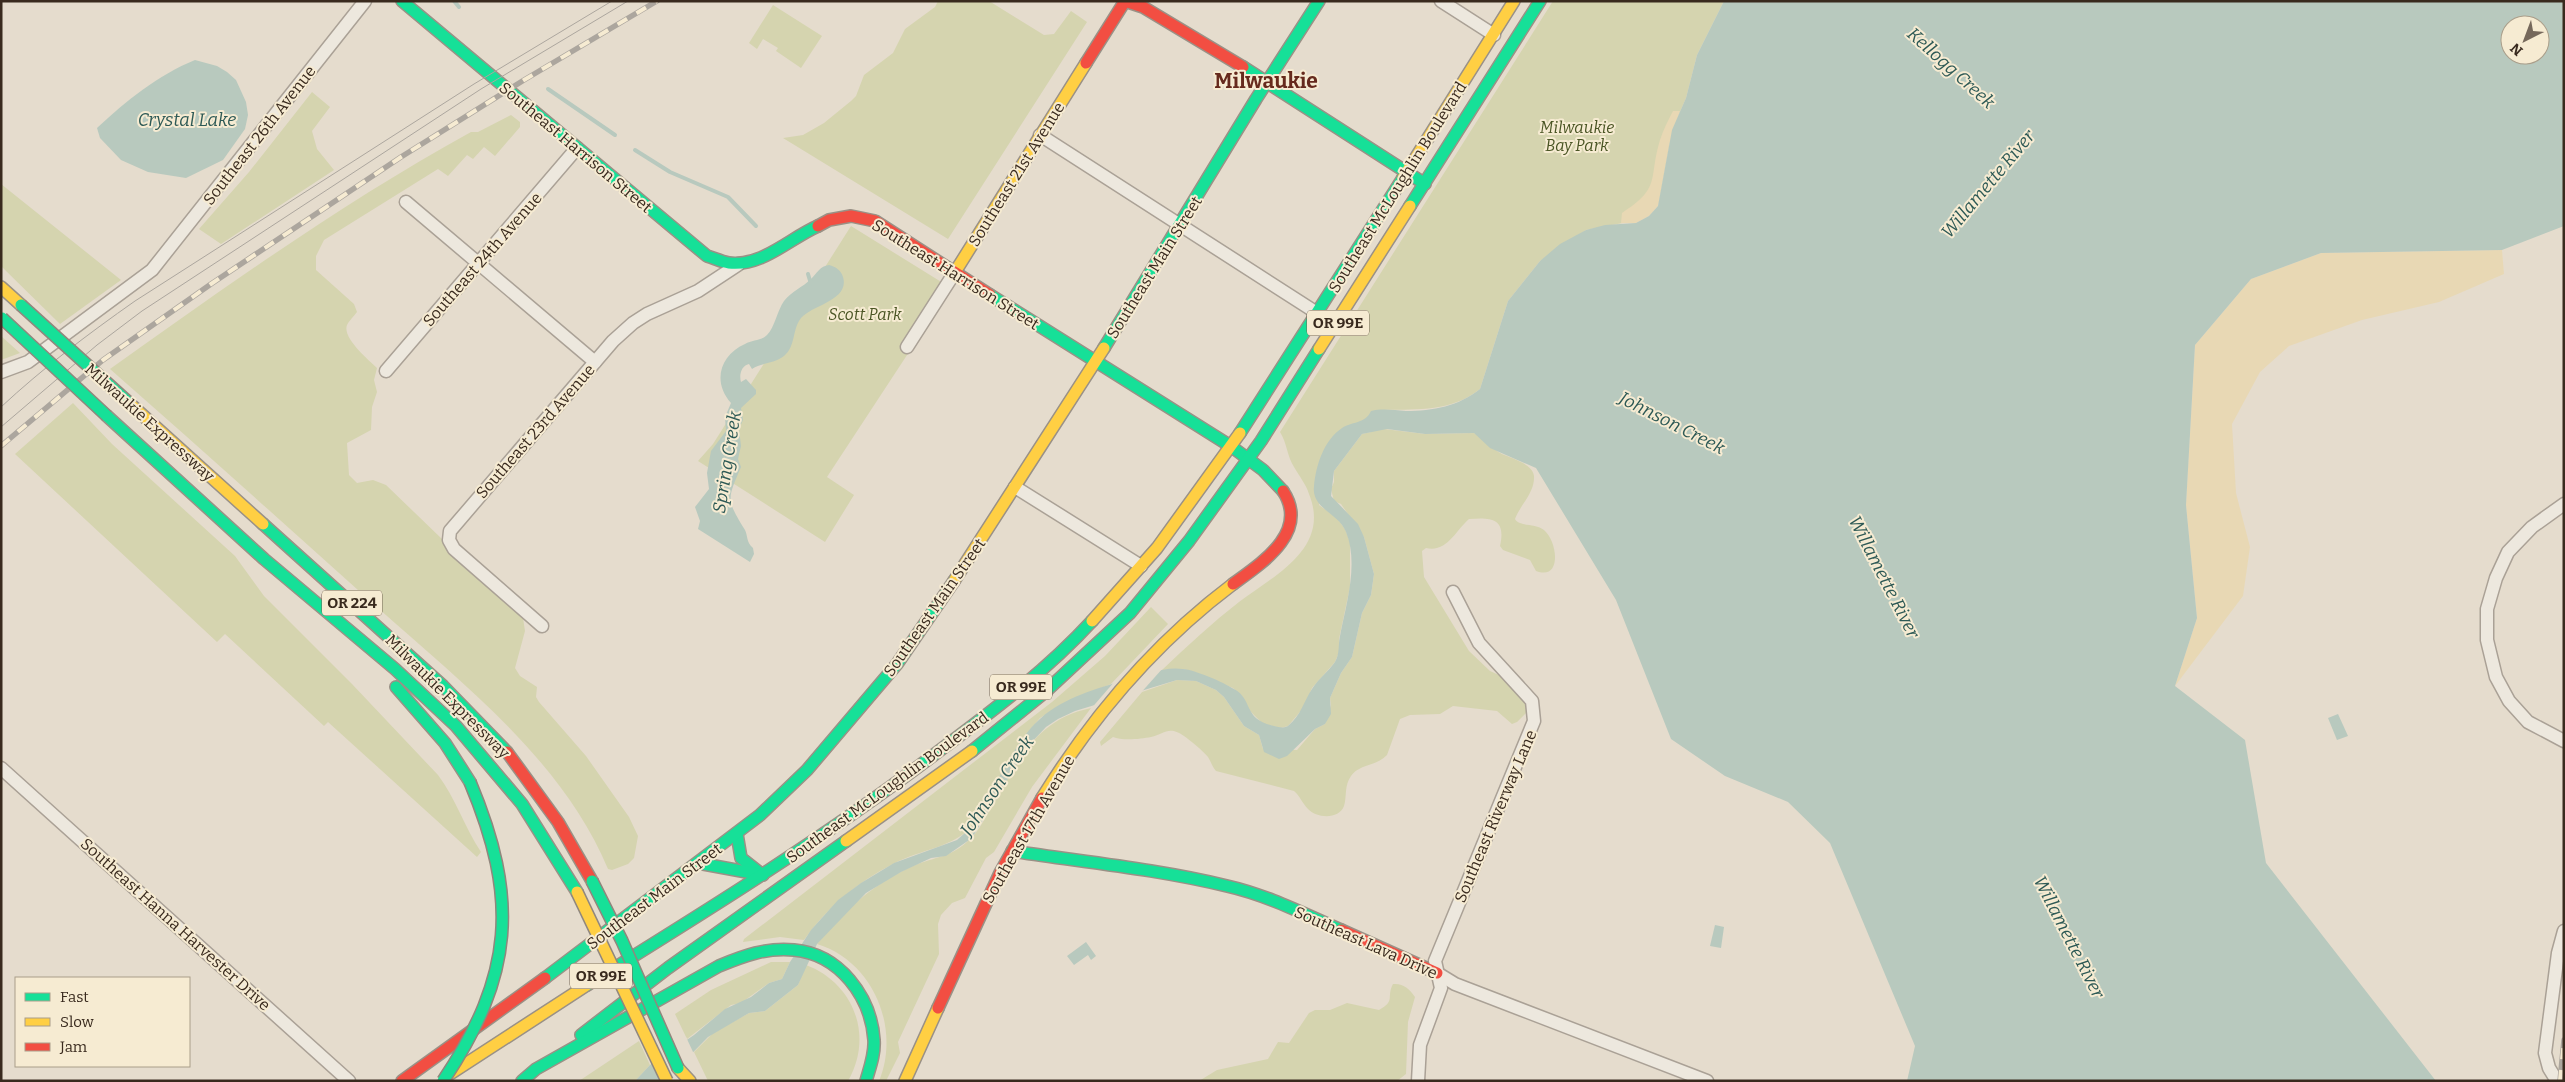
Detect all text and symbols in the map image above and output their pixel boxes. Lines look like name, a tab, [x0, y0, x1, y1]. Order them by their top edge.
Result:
north arrow	[2500, 15, 2550, 65]
water label: Kellogg Creek	[1903, 23, 2000, 113]
text: N	[2507, 39, 2526, 59]
street label: Southeast 26th Avenue	[199, 62, 320, 209]
district label: Milwaukie	[1214, 68, 1318, 94]
street label: Southeast Harrison Street	[496, 78, 656, 217]
street label: Southeast McLoughlin Boulevard	[1324, 78, 1471, 296]
street label: Southeast 21st Avenue	[964, 99, 1069, 250]
water label: Crystal Lake	[138, 109, 236, 131]
park label: Milwaukie Bay Park	[1540, 118, 1614, 155]
water label: Willamette River	[1936, 125, 2040, 242]
street label: Southeast 24th Avenue	[419, 188, 546, 330]
street label: Southeast Main Street	[1103, 192, 1206, 342]
street label: Southeast Harrison Street	[869, 215, 1043, 334]
park label: Scott Park	[828, 305, 902, 324]
road number: OR 99E	[1307, 310, 1369, 336]
street label: Milwaukie Expressway	[81, 359, 219, 486]
street label: Southeast 23rd Avenue	[472, 360, 599, 502]
water label: Johnson Creek	[1614, 386, 1729, 459]
water label: Spring Creek	[708, 409, 746, 515]
water label: Willamette River	[1844, 512, 1925, 642]
street label: Southeast Main Street	[880, 534, 989, 680]
road number: OR 224	[322, 590, 382, 616]
street label: Milwaukie Expressway	[382, 630, 514, 763]
road number: OR 99E	[990, 674, 1052, 700]
street label: Southeast McLoughlin Boulevard	[783, 707, 992, 867]
street label: Southeast Riverway Lane	[1450, 727, 1541, 905]
water label: Johnson Creek	[954, 732, 1039, 842]
street label: Southeast 17th Avenue	[978, 752, 1079, 907]
street label: Southeast Hanna Harvester Drive	[77, 834, 274, 1015]
street label: Southeast Main Street	[583, 839, 726, 953]
water label: Willamette River	[2029, 872, 2110, 1002]
street label: Southeast Lava Drive	[1291, 902, 1440, 983]
road number: OR 99E	[570, 964, 632, 988]
legend	[15, 977, 190, 1067]
text: Fast	[60, 988, 89, 1006]
text: Slow	[60, 1013, 95, 1031]
text: Jam	[59, 1038, 88, 1056]

